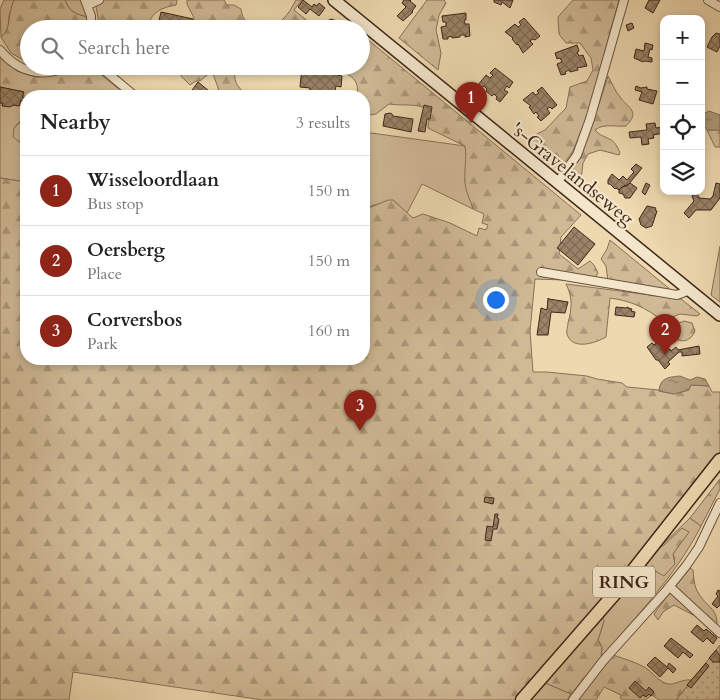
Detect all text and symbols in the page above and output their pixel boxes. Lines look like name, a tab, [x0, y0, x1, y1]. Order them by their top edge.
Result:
map controls	[660, 15, 705, 195]
button: +	[660, 15, 705, 60]
search box	[20, 20, 370, 75]
icon: search	[38, 34, 66, 62]
text: Search here	[78, 35, 170, 61]
button: −	[660, 60, 705, 105]
pin: 1	[455, 82, 487, 123]
button: locate	[660, 105, 705, 150]
text: Nearby	[40, 108, 111, 137]
text: 3 results	[296, 112, 350, 134]
street label: 's-Gravelandseweg	[506, 116, 639, 232]
button: layers	[660, 150, 705, 195]
text: Wisseloordlaan	[87, 167, 219, 193]
text: 1	[52, 180, 60, 202]
text: 150 m	[308, 180, 350, 202]
text: Bus stop	[87, 193, 144, 215]
text: Oersberg	[87, 237, 165, 263]
text: 2	[52, 250, 60, 272]
text: 150 m	[308, 250, 350, 272]
text: Place	[87, 263, 122, 285]
your location	[483, 287, 509, 313]
text: Corversbos	[87, 307, 182, 333]
pin: 2	[649, 314, 681, 355]
text: 3	[52, 320, 60, 342]
text: 160 m	[308, 320, 350, 342]
text: Park	[87, 333, 118, 355]
pin: 3	[344, 390, 376, 431]
road number: RING	[593, 566, 655, 598]

